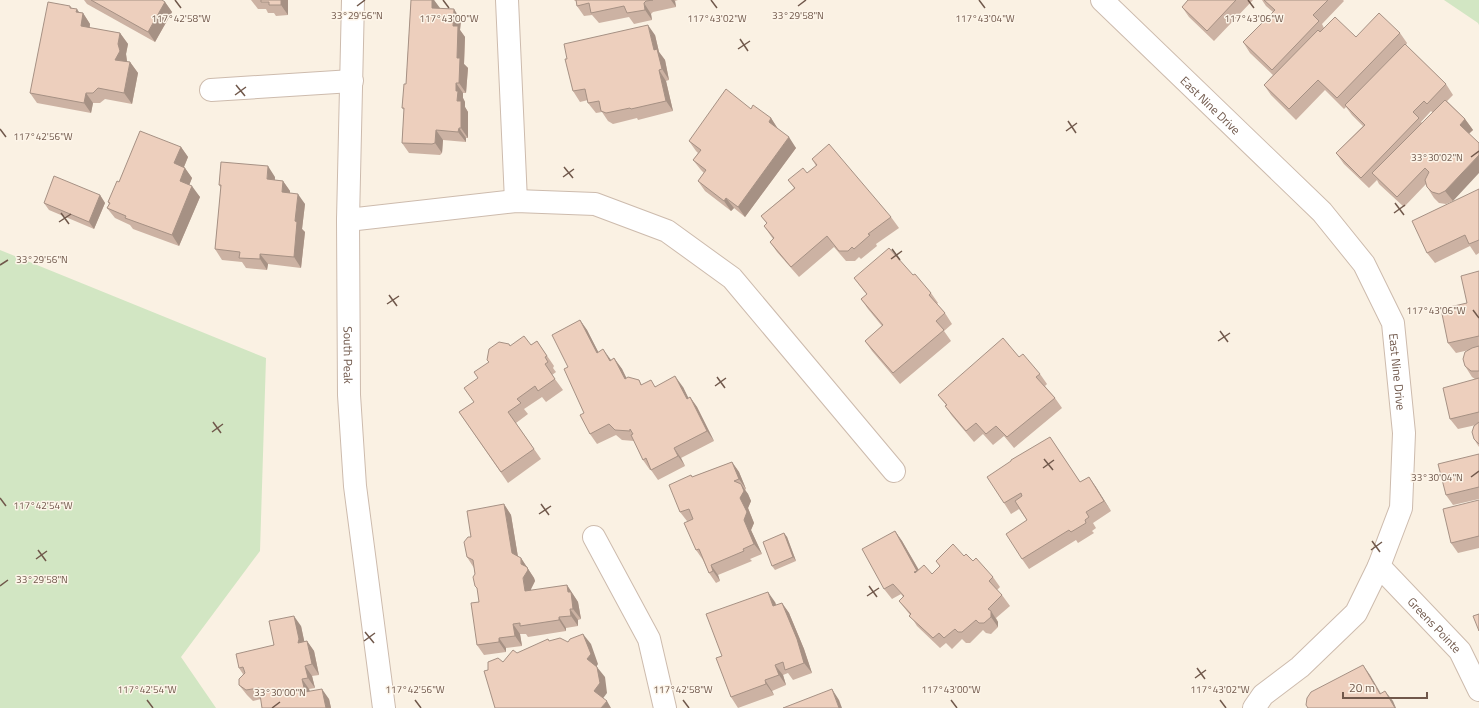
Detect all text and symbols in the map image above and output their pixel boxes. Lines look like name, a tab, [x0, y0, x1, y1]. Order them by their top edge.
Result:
text: 33°29'56"N	[331, 8, 383, 23]
text: 33°29'58"N	[772, 8, 824, 23]
text: 117°42'58"W	[151, 11, 211, 26]
text: 117°43'00"W	[419, 11, 479, 26]
text: 117°43'02"W	[687, 11, 747, 26]
text: 117°43'04"W	[955, 11, 1015, 26]
text: 117°43'06"W	[1224, 11, 1284, 26]
street label: East Nine Drive	[1176, 71, 1245, 138]
text: 117°42'56"W	[13, 129, 73, 144]
text: 33°30'02"N	[1411, 150, 1463, 165]
text: 33°29'56"N	[16, 252, 68, 267]
text: 117°43'06"W	[1406, 303, 1466, 318]
street label: South Peak	[339, 326, 358, 384]
street label: East Nine Drive	[1385, 332, 1411, 411]
text: 33°30'04"N	[1411, 470, 1463, 485]
text: 117°42'54"W	[13, 498, 73, 513]
text: 33°29'58"N	[16, 572, 68, 587]
street label: Greens Pointe	[1404, 592, 1466, 657]
scale bar	[1343, 674, 1427, 700]
text: 20 m	[1349, 678, 1375, 697]
text: 117°42'54"W	[117, 682, 177, 697]
text: 117°42'56"W	[385, 682, 445, 697]
text: 117°42'58"W	[653, 682, 713, 697]
text: 117°43'00"W	[921, 682, 981, 697]
text: 117°43'02"W	[1190, 682, 1250, 697]
text: 33°30'00"N	[254, 685, 306, 700]

